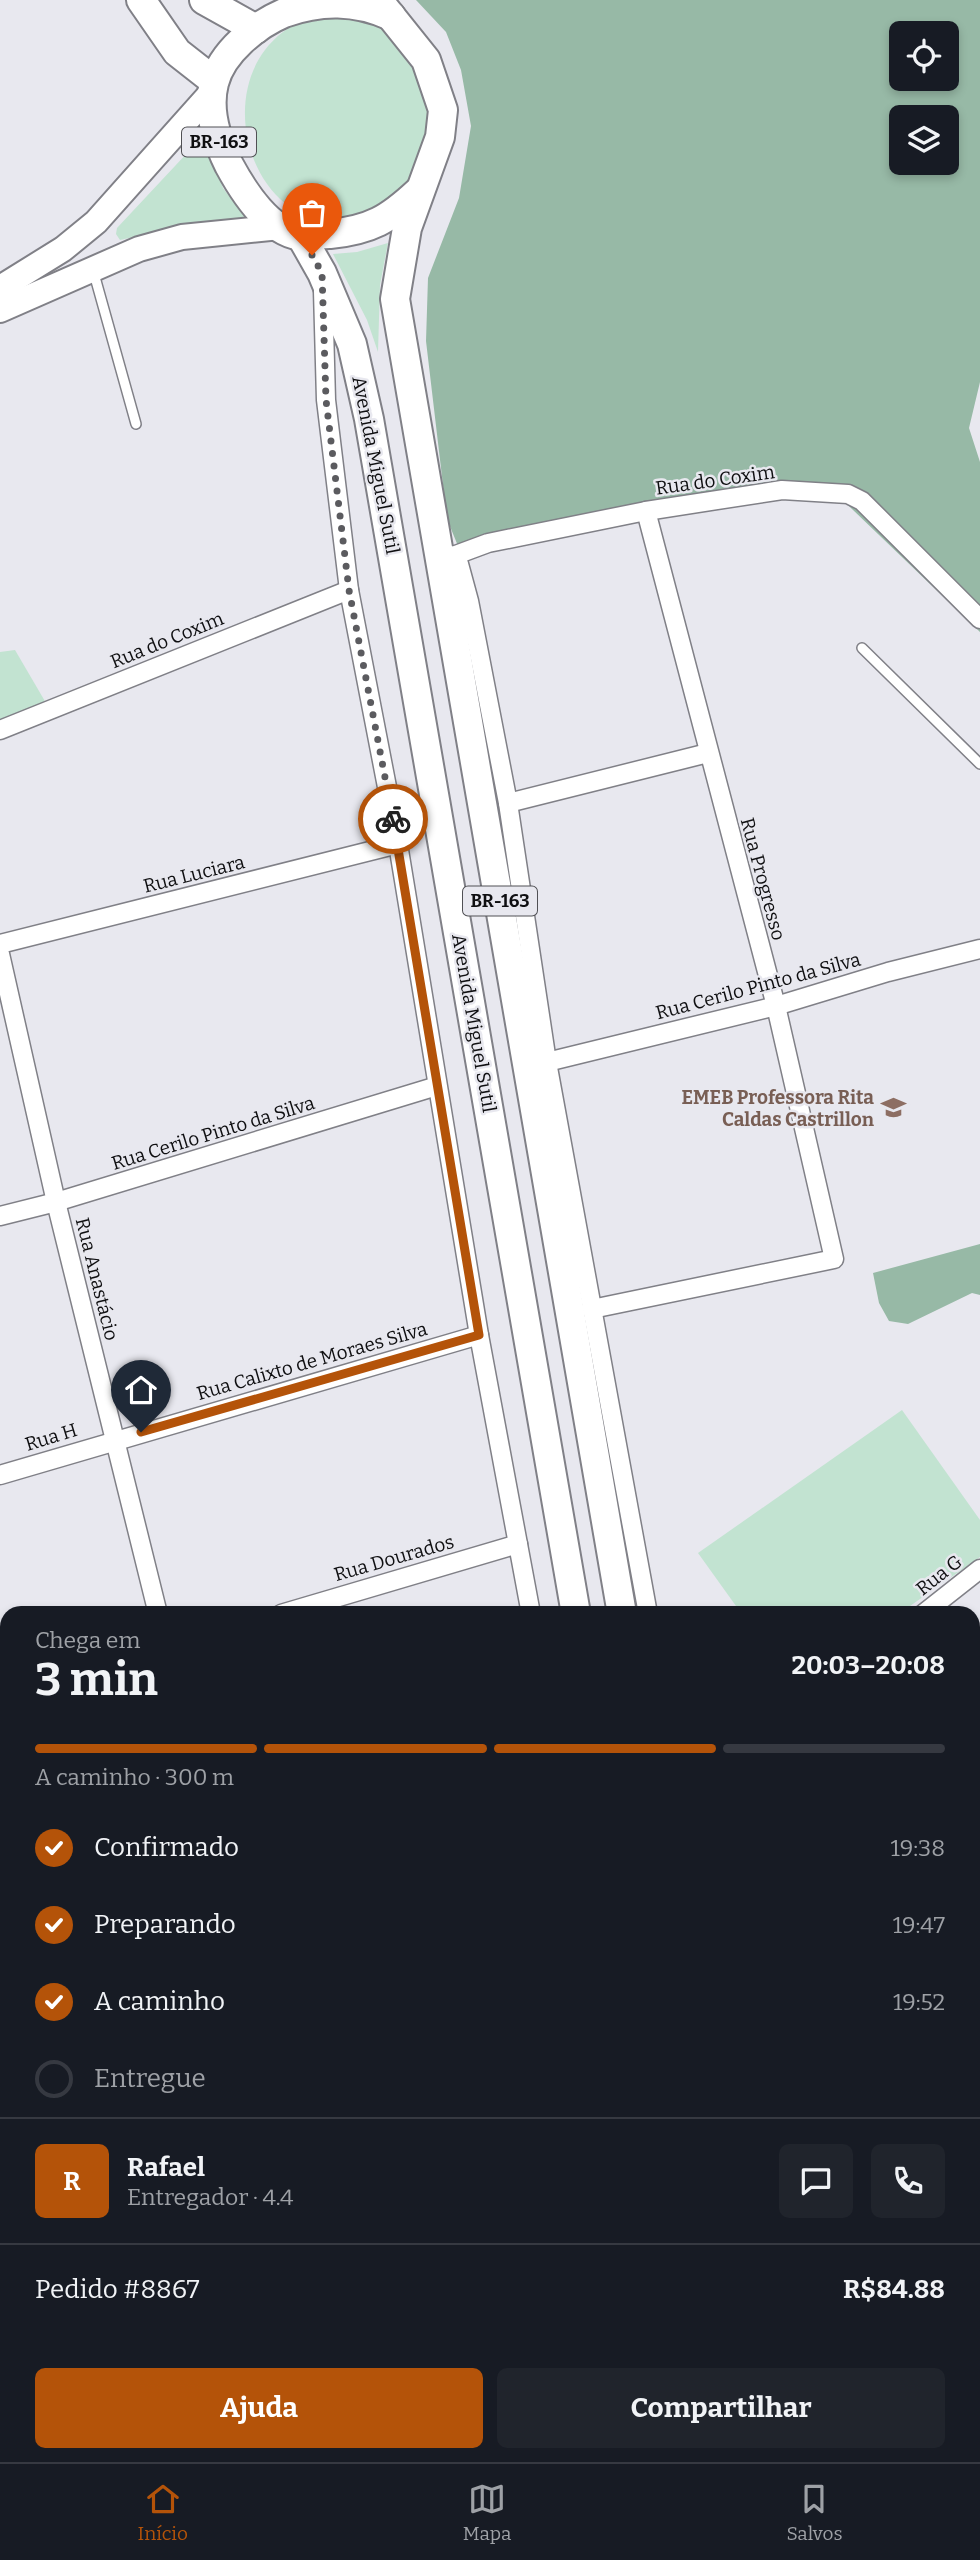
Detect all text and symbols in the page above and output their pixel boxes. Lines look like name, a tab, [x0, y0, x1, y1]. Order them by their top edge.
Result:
map controls	[889, 21, 959, 175]
button: locate	[889, 21, 959, 91]
button: layers	[889, 105, 959, 175]
road number: BR-163	[182, 127, 256, 156]
pin	[282, 183, 342, 255]
icon: bag	[293, 194, 331, 232]
street label: Avenida Miguel Sutil	[347, 374, 405, 556]
street label: Rua do Coxim	[654, 460, 776, 500]
street label: Rua do Coxim	[107, 607, 227, 673]
courier	[358, 784, 428, 854]
icon: bike	[374, 800, 412, 838]
street label: Rua Progresso	[736, 815, 790, 943]
street label: Rua Luciara	[141, 850, 248, 898]
road number: BR-163	[463, 887, 537, 916]
street label: Avenida Miguel Sutil	[447, 932, 501, 1114]
street label: Rua Cerilo Pinto da Silva	[653, 947, 864, 1024]
place label: EMEB Professora Rita Caldas Castrillon	[681, 1086, 875, 1131]
street label: Rua Cerilo Pinto da Silva	[109, 1091, 318, 1175]
school or university icon: EMEB Professora Rita Caldas Castrillon	[880, 1094, 908, 1122]
street label: Rua Anastácio	[71, 1215, 123, 1343]
street label: Rua Calixto de Moraes Silva	[194, 1317, 431, 1405]
pin	[111, 1360, 171, 1432]
icon: home	[122, 1371, 160, 1409]
street label: Rua H	[22, 1418, 80, 1456]
street label: Rua Dourados	[331, 1530, 457, 1586]
street label: Rua G	[911, 1550, 967, 1600]
text: Chega em	[35, 1626, 140, 1654]
text: 20:03–20:08	[791, 1650, 945, 1681]
text: 3 min	[35, 1652, 158, 1707]
text: A caminho · 300 m	[35, 1763, 234, 1791]
icon: check	[35, 1829, 73, 1867]
text: Confirmado	[94, 1832, 239, 1863]
text: 19:38	[890, 1834, 945, 1862]
icon: check	[35, 1906, 73, 1944]
text: Preparando	[94, 1909, 236, 1940]
text: 19:47	[893, 1911, 945, 1939]
icon: check	[35, 1983, 73, 2021]
text: A caminho	[94, 1986, 225, 2017]
text: 19:52	[893, 1988, 945, 2016]
text: Entregue	[94, 2063, 206, 2094]
button: chat	[779, 2144, 853, 2218]
button: phone	[871, 2144, 945, 2218]
text: Rafael	[127, 2152, 205, 2183]
text: R	[63, 2166, 81, 2197]
text: Entregador · 4.4	[127, 2183, 293, 2211]
text: Pedido #8867	[35, 2274, 200, 2305]
text: R$84.88	[843, 2274, 945, 2305]
button: Ajuda	[35, 2368, 483, 2448]
button: Compartilhar	[497, 2368, 945, 2448]
tab: Início	[137, 2480, 188, 2545]
tab: Mapa	[463, 2480, 512, 2545]
tab: Salvos	[786, 2480, 843, 2545]

